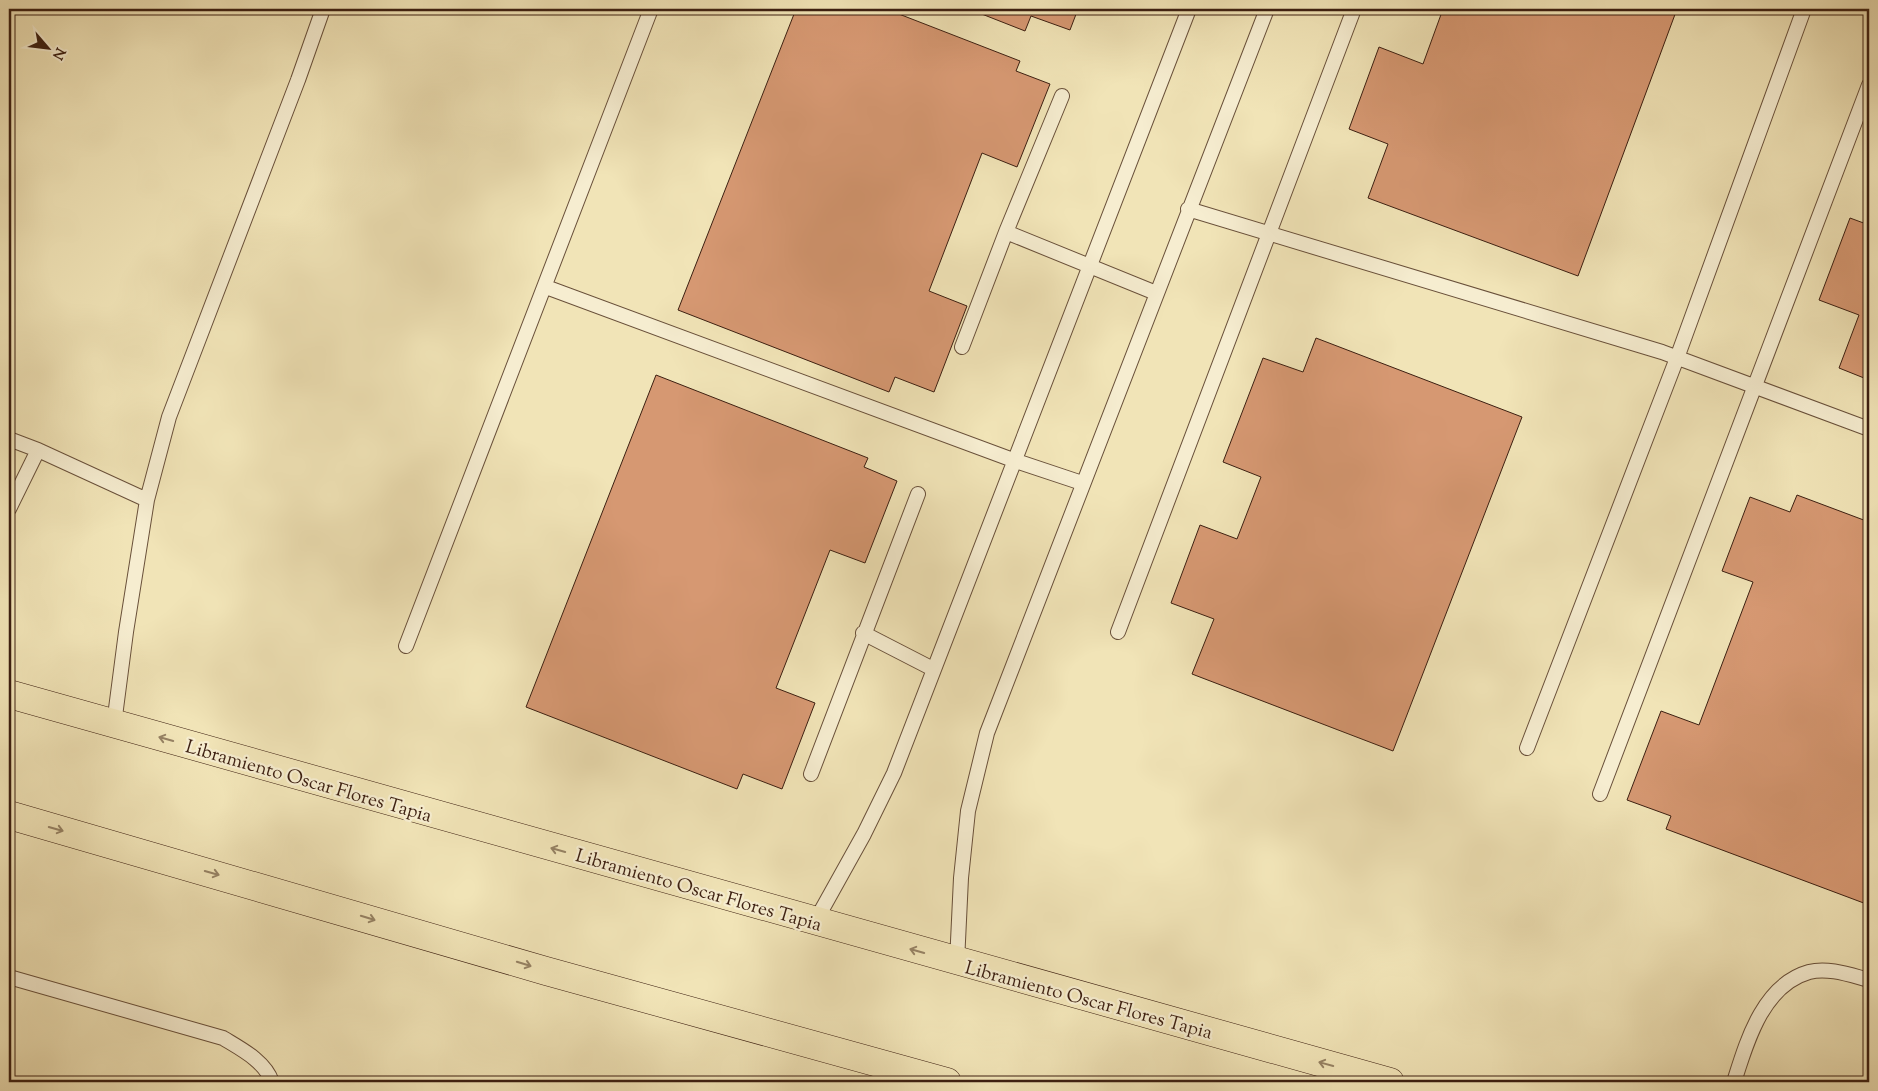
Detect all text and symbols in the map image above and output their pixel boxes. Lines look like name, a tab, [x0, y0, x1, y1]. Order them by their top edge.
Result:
north arrow	[22, 22, 72, 72]
text: N	[46, 44, 69, 63]
one-way arrow	[158, 734, 174, 743]
street label: Libramiento Oscar Flores Tapia	[182, 734, 435, 831]
one-way arrow	[47, 824, 63, 834]
street label: Libramiento Oscar Flores Tapia	[572, 843, 825, 940]
one-way arrow	[551, 844, 567, 854]
one-way arrow	[204, 869, 220, 878]
one-way arrow	[360, 913, 376, 923]
one-way arrow	[909, 945, 925, 955]
street label: Libramiento Oscar Flores Tapia	[962, 955, 1215, 1048]
one-way arrow	[515, 960, 531, 970]
one-way arrow	[1319, 1059, 1335, 1069]

